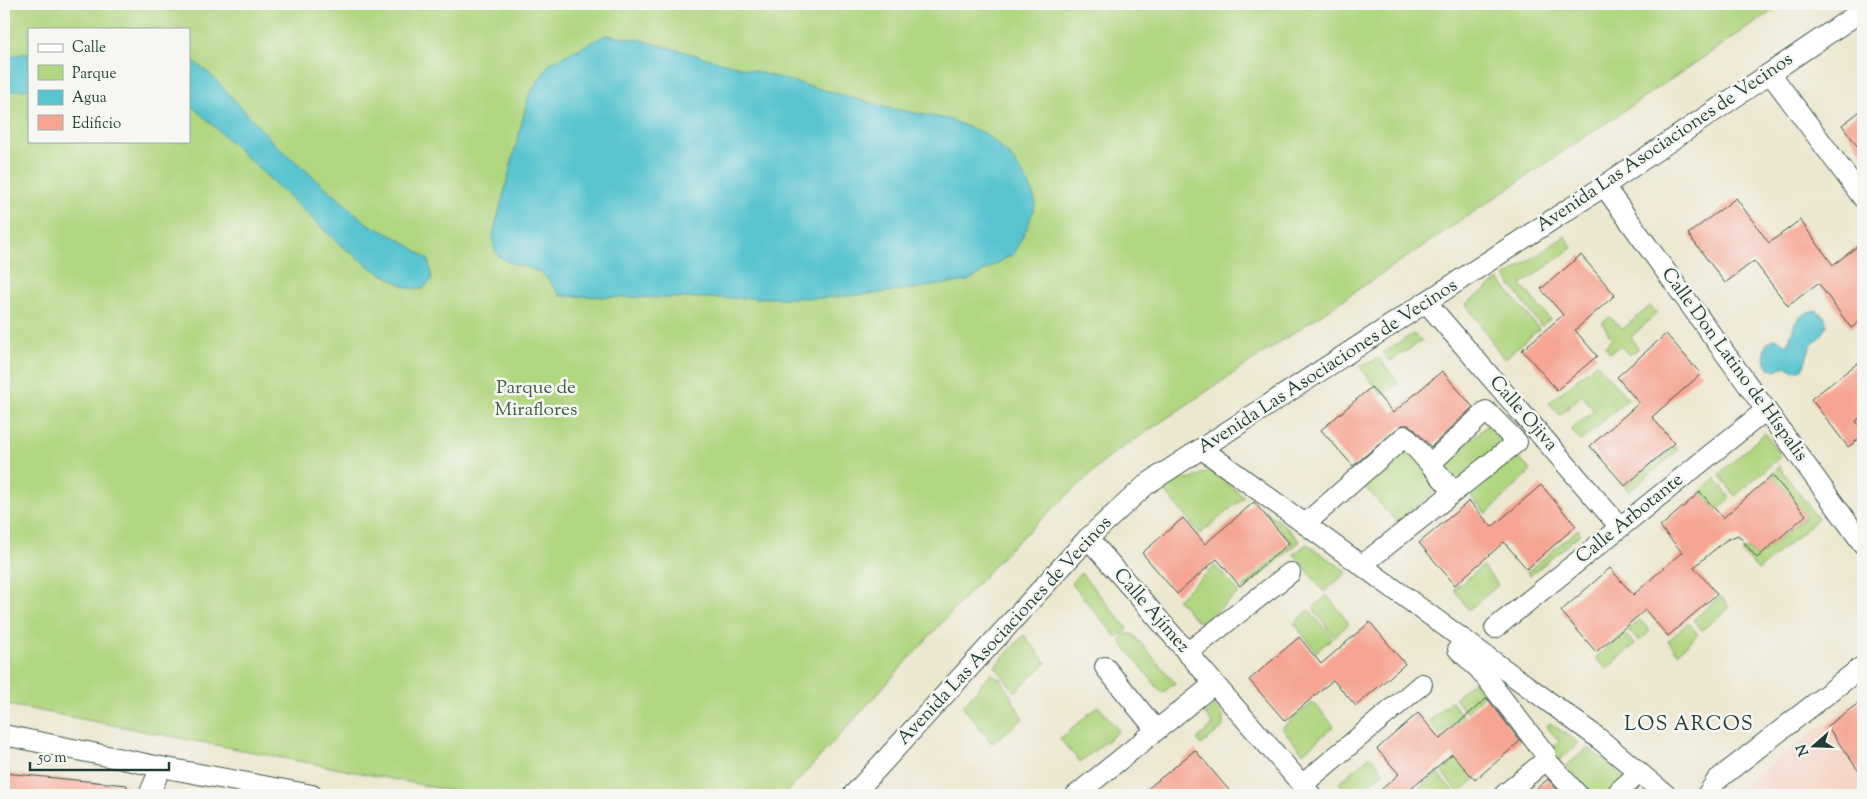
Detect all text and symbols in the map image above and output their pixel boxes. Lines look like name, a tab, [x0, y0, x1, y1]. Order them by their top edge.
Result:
legend	[28, 28, 190, 142]
text: Calle	[72, 38, 106, 59]
street label: Avenida Las Asociaciones de Vecinos	[1531, 47, 1799, 239]
text: Parque	[72, 64, 116, 85]
text: Agua	[72, 88, 107, 109]
text: Edificio	[72, 114, 121, 135]
street label: Calle Don Latino de Híspalis	[1654, 262, 1814, 468]
street label: Avenida Las Asociaciones de Vecinos	[1193, 273, 1463, 461]
street label: Calle Ojiva	[1482, 370, 1564, 458]
park label: Parque de Miraflores	[495, 375, 577, 424]
street label: Calle Arbotante	[1570, 467, 1690, 571]
street label: Avenida Las Asociaciones de Vecinos	[891, 510, 1119, 752]
street label: Calle Ajímez	[1107, 563, 1195, 659]
district label: LOS ARCOS	[1624, 711, 1754, 740]
north arrow	[1790, 722, 1840, 772]
scale bar	[30, 739, 169, 771]
text: N	[1792, 741, 1815, 758]
text: 50 m	[37, 748, 67, 769]

